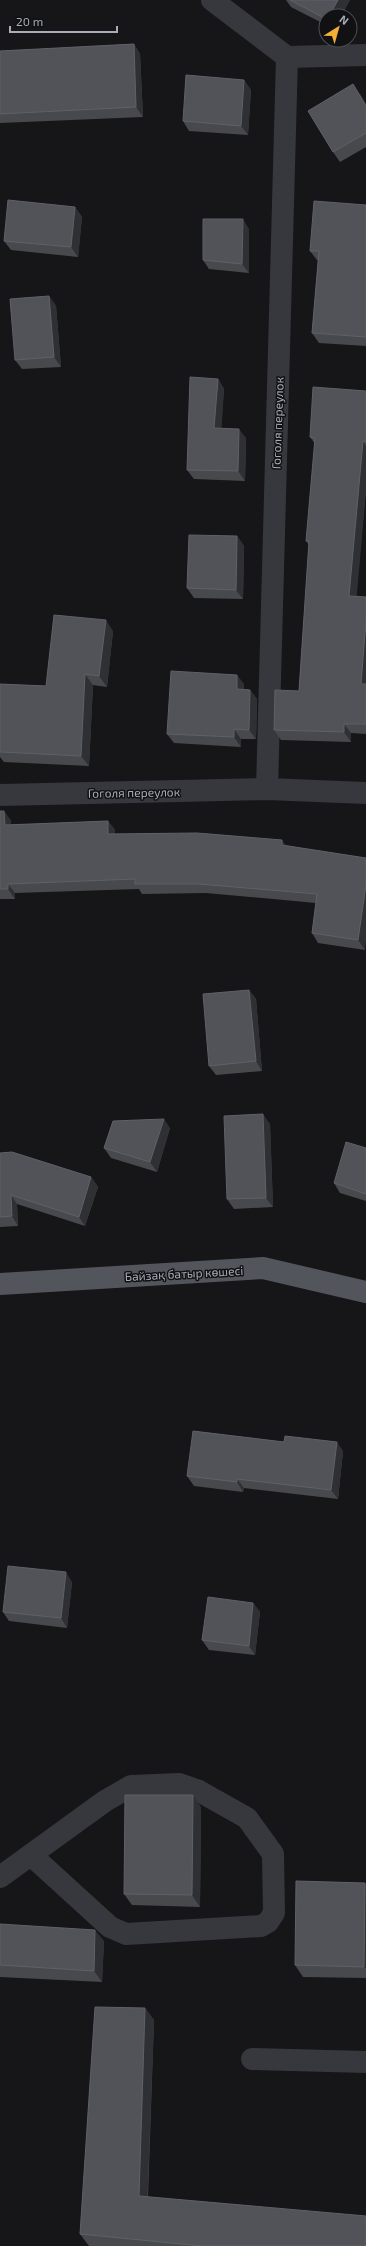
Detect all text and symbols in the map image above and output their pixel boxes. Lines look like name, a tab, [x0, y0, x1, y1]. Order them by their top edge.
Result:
scale bar	[10, 8, 117, 34]
north arrow	[318, 8, 358, 48]
text: N	[337, 12, 351, 27]
text: 20 m	[16, 14, 43, 28]
street label: Гоголя переулок	[268, 376, 287, 469]
street label: Гоголя переулок	[88, 784, 181, 801]
street label: Байзақ батыр көшесі	[124, 1263, 244, 1283]

